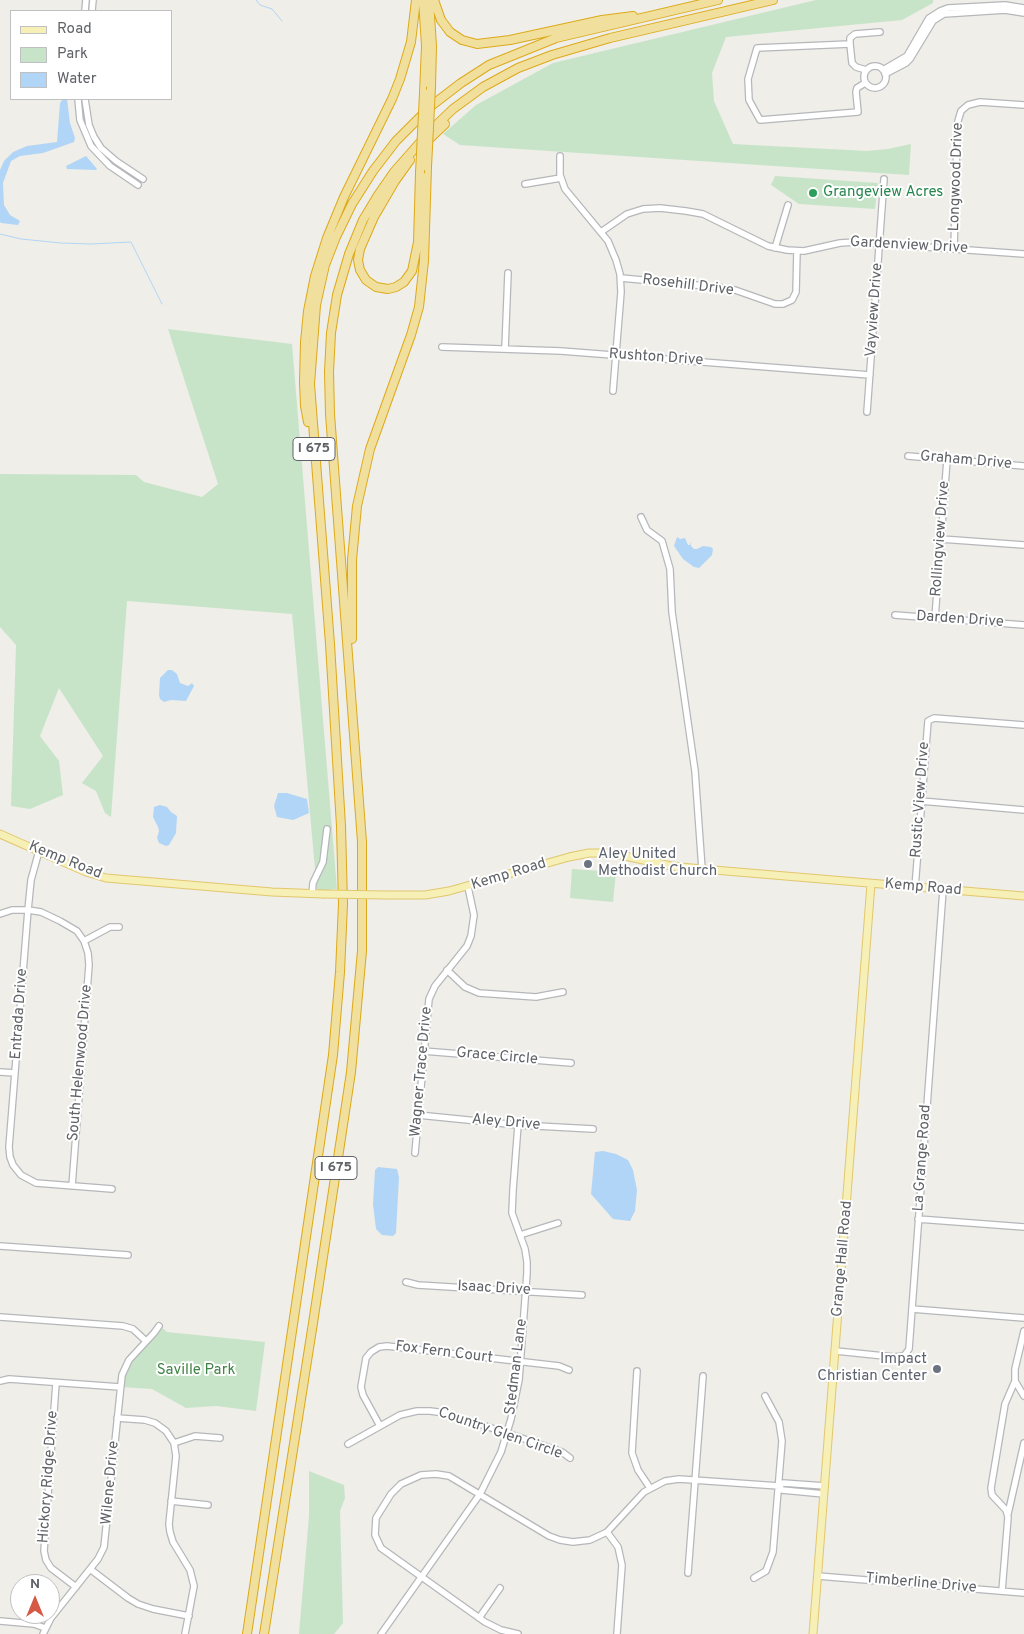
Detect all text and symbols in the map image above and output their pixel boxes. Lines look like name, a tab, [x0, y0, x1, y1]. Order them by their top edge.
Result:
legend	[10, 10, 172, 100]
text: Road	[57, 20, 92, 39]
text: Park	[57, 45, 88, 64]
text: Water	[57, 70, 96, 89]
street label: Longwood Drive	[946, 122, 968, 232]
place label: Grangeview Acres	[823, 184, 943, 202]
marker: Grangeview Acres	[807, 187, 819, 199]
street label: Gardenview Drive	[850, 234, 968, 258]
street label: Vayview Drive	[863, 262, 887, 358]
street label: Rosehill Drive	[641, 271, 735, 301]
street label: Rushton Drive	[608, 346, 704, 370]
road number: I 675	[293, 438, 335, 460]
street label: Graham Drive	[919, 448, 1013, 474]
street label: Rollingview Drive	[928, 480, 954, 598]
street label: Darden Drive	[916, 608, 1004, 632]
street label: Rustic View Drive	[908, 741, 934, 859]
street label: Kemp Road	[26, 838, 104, 884]
place label: Aley United Methodist Church	[598, 846, 717, 881]
street label: Kemp Road	[469, 855, 549, 895]
marker: Aley United Methodist Church	[582, 858, 594, 870]
street label: Kemp Road	[884, 876, 962, 900]
street label: Entrada Drive	[8, 968, 32, 1060]
street label: South Helenwood Drive	[65, 984, 97, 1142]
street label: Wagner Trace Drive	[407, 1006, 437, 1138]
street label: Grace Circle	[456, 1044, 538, 1070]
street label: La Grange Road	[910, 1104, 936, 1212]
street label: Aley Drive	[471, 1111, 541, 1135]
road number: I 675	[315, 1156, 357, 1180]
street label: Grange Hall Road	[829, 1200, 857, 1318]
street label: Isaac Drive	[457, 1278, 531, 1300]
street label: Stedman Lane	[502, 1318, 532, 1416]
street label: Fox Fern Court	[394, 1338, 494, 1368]
place label: Impact Christian Center	[817, 1351, 927, 1386]
park label: Saville Park	[157, 1362, 235, 1380]
marker: Impact Christian Center	[931, 1363, 943, 1375]
street label: Country Glen Circle	[435, 1404, 565, 1464]
street label: Hickory Ridge Drive	[35, 1410, 63, 1544]
street label: Wilene Drive	[98, 1440, 124, 1526]
street label: Timberline Drive	[865, 1570, 977, 1598]
north arrow	[10, 1574, 60, 1624]
text: N	[30, 1576, 40, 1593]

